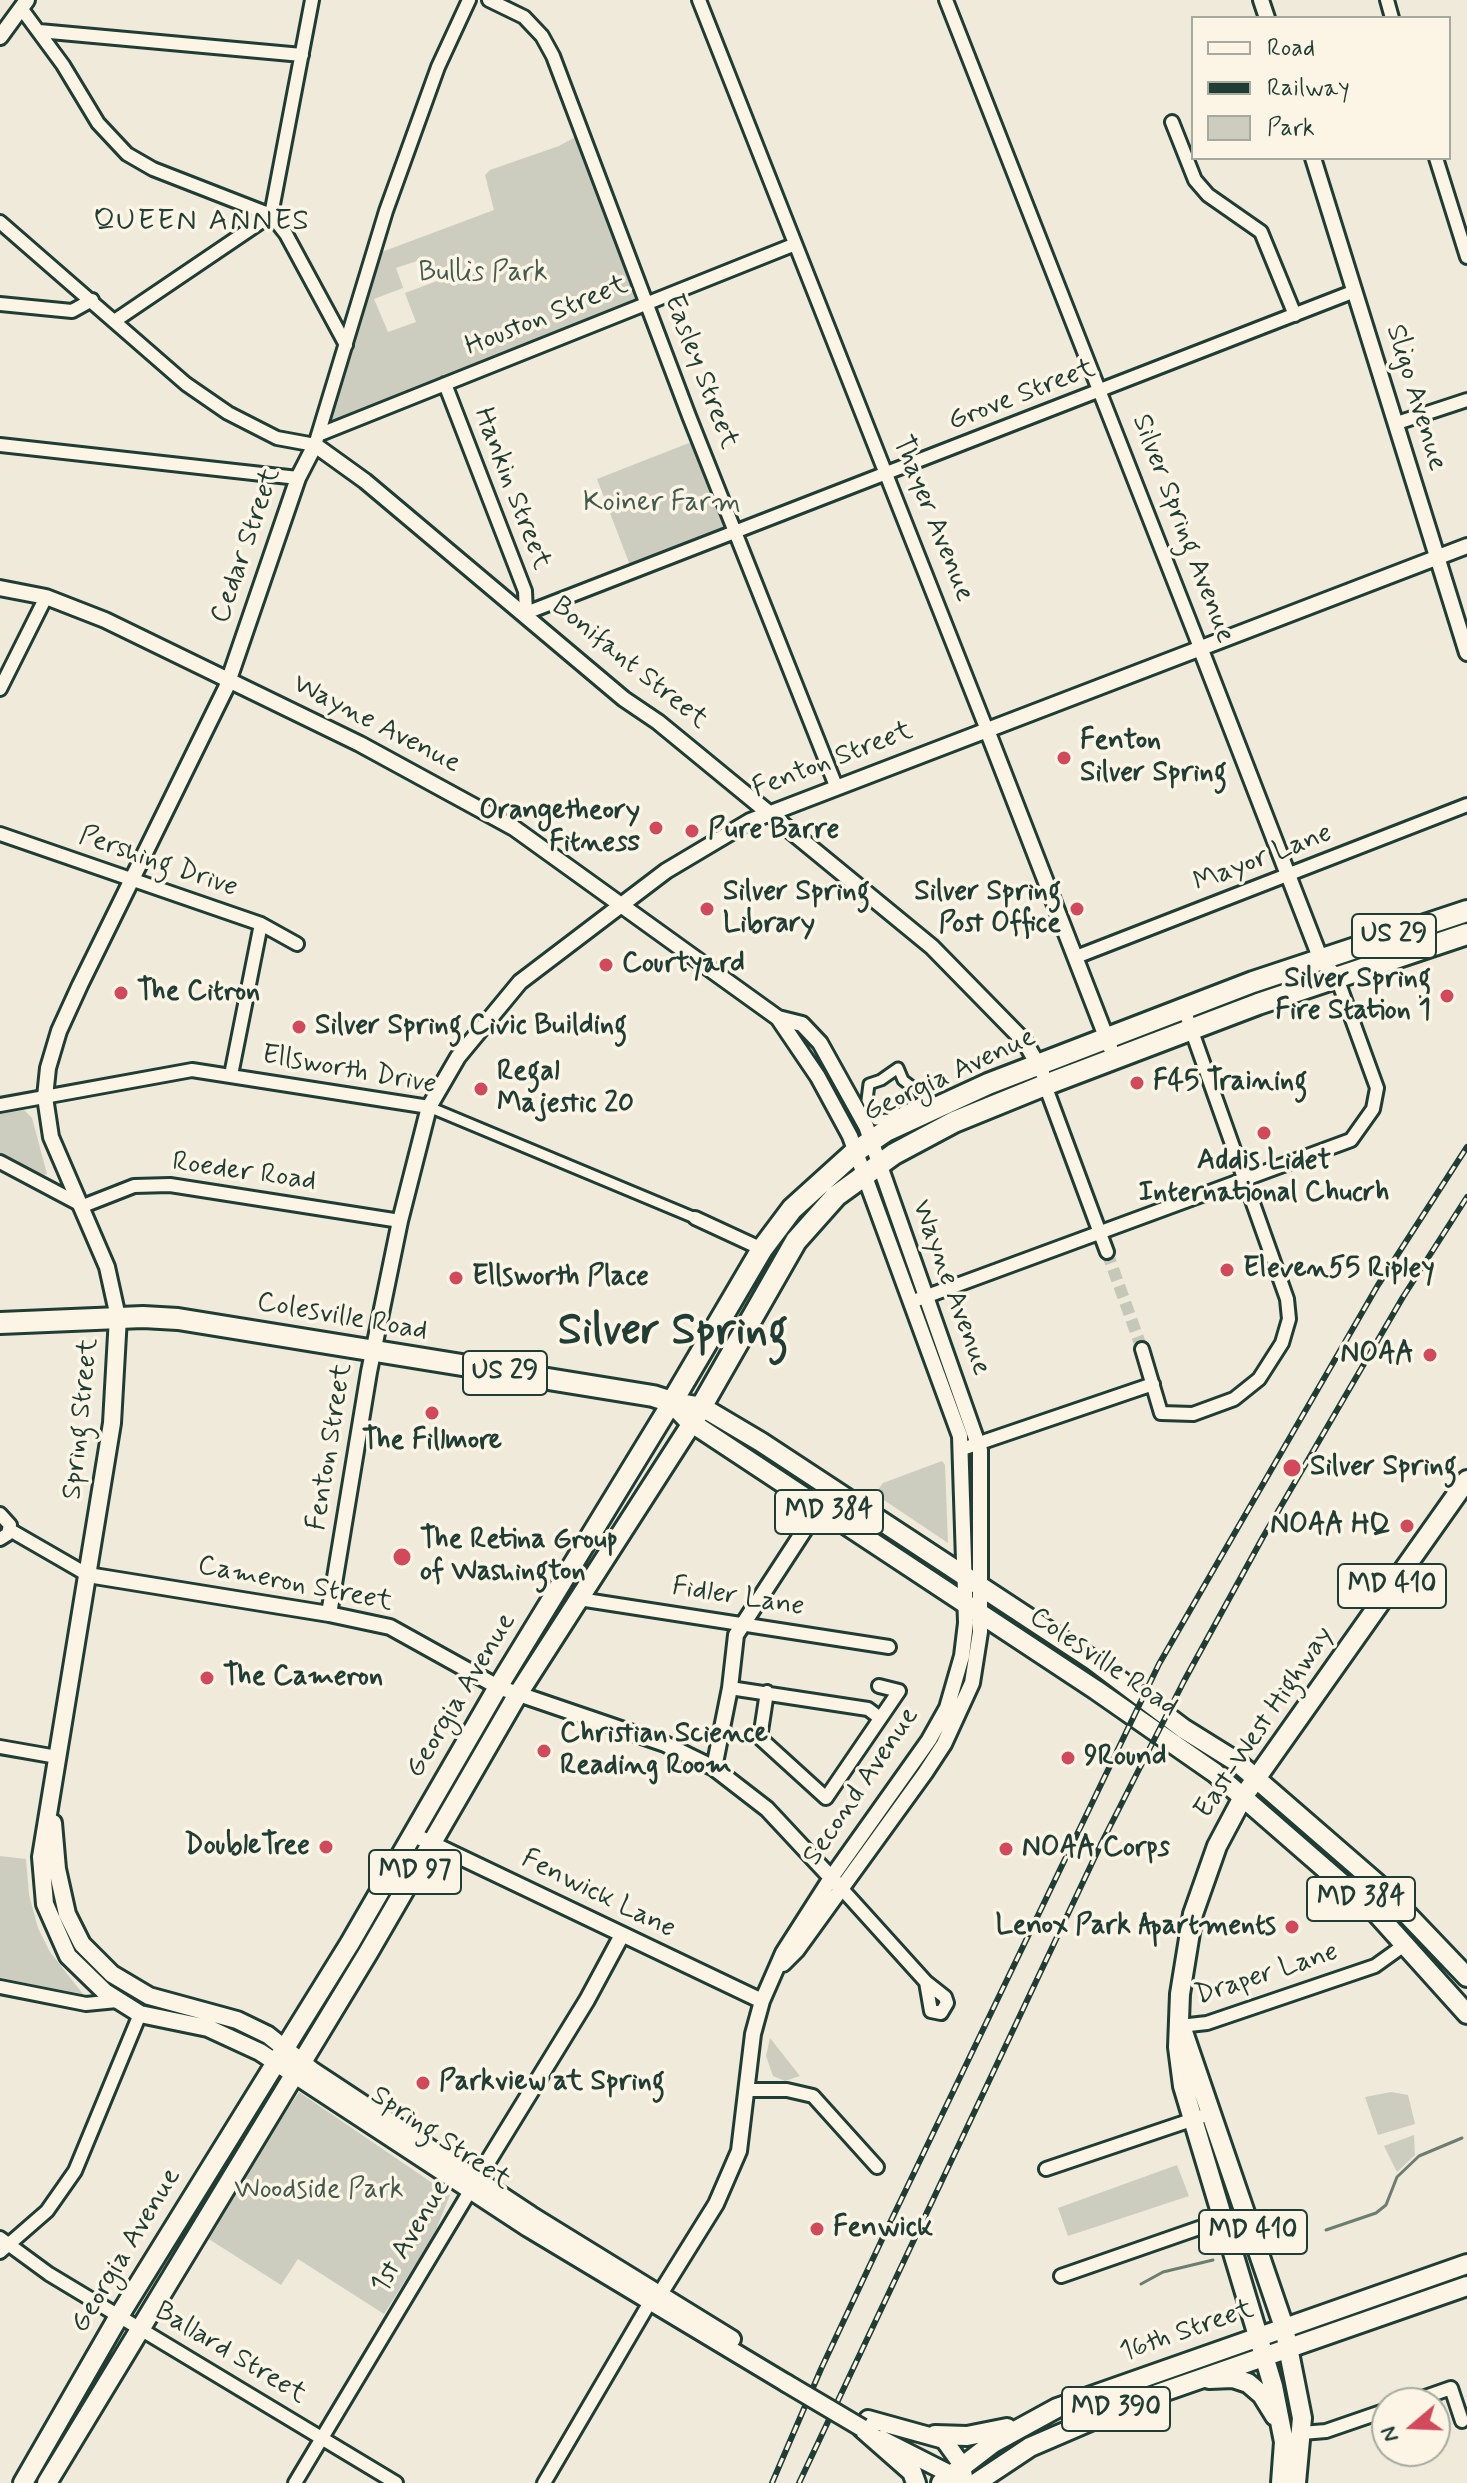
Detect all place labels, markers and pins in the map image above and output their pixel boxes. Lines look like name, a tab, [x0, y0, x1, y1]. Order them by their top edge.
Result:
place label: Fenton Silver Spring	[1080, 725, 1227, 791]
marker: Fenton Silver Spring	[1055, 749, 1073, 767]
place label: Orangetheory Fitness	[479, 795, 640, 861]
place label: Pure Barre	[708, 814, 839, 848]
marker: Orangetheory Fitness	[647, 819, 665, 837]
marker: Pure Barre	[683, 822, 701, 840]
place label: Silver Spring Library	[723, 876, 870, 942]
place label: Silver Spring Post Office	[914, 876, 1061, 942]
marker: Silver Spring Library	[698, 900, 716, 918]
marker: Silver Spring Post Office	[1068, 900, 1086, 918]
place label: Courtyard	[622, 948, 745, 982]
marker: Courtyard	[597, 956, 615, 974]
place label: Silver Spring Fire Station 1	[1275, 963, 1431, 1029]
place label: The Citron	[137, 976, 260, 1010]
marker: The Citron	[112, 984, 130, 1002]
marker: Silver Spring Fire Station 1	[1438, 987, 1456, 1005]
place label: Silver Spring Civic Building	[315, 1010, 627, 1044]
marker: Silver Spring Civic Building	[290, 1018, 308, 1036]
place label: Regal Majestic 20	[497, 1056, 634, 1122]
place label: F45 Training	[1153, 1066, 1307, 1100]
marker: F45 Training	[1128, 1074, 1146, 1092]
marker: Regal Majestic 20	[472, 1080, 490, 1098]
marker: Addis Lidet International Chucrh	[1255, 1124, 1273, 1142]
place label: Addis Lidet International Chucrh	[1139, 1145, 1389, 1211]
place label: Eleven55 Ripley	[1243, 1253, 1435, 1287]
place label: Ellsworth Place	[472, 1261, 649, 1295]
marker: Eleven55 Ripley	[1218, 1261, 1236, 1279]
marker: Ellsworth Place	[447, 1269, 465, 1287]
place label: NOAA	[1341, 1338, 1414, 1372]
marker: NOAA	[1421, 1346, 1439, 1364]
marker: The Fillmore	[423, 1404, 441, 1422]
place label: The Fillmore	[362, 1425, 502, 1459]
place label: Silver Spring	[1310, 1451, 1457, 1485]
marker: Silver Spring	[1281, 1457, 1303, 1479]
place label: NOAA HQ	[1270, 1509, 1391, 1543]
marker: NOAA HQ	[1398, 1517, 1416, 1535]
place label: The Retina Group of Washington	[420, 1524, 618, 1590]
marker: The Retina Group of Washington	[391, 1546, 413, 1568]
place label: The Cameron	[223, 1661, 383, 1695]
marker: The Cameron	[198, 1669, 216, 1687]
place label: Christian Science Reading Room	[560, 1718, 768, 1784]
place label: 9Round	[1084, 1741, 1167, 1775]
marker: Christian Science Reading Room	[535, 1742, 553, 1760]
marker: 9Round	[1059, 1749, 1077, 1767]
place label: DoubleTree	[184, 1830, 310, 1864]
place label: NOAA Corps	[1022, 1832, 1170, 1866]
marker: DoubleTree	[317, 1838, 335, 1856]
marker: NOAA Corps	[997, 1840, 1015, 1858]
place label: Lenox Park Apartments	[996, 1910, 1276, 1944]
marker: Lenox Park Apartments	[1283, 1918, 1301, 1936]
place label: Parkview at Spring	[439, 2066, 665, 2100]
marker: Parkview at Spring	[414, 2074, 432, 2092]
place label: Fenwick	[833, 2212, 933, 2246]
marker: Fenwick	[808, 2220, 826, 2238]

